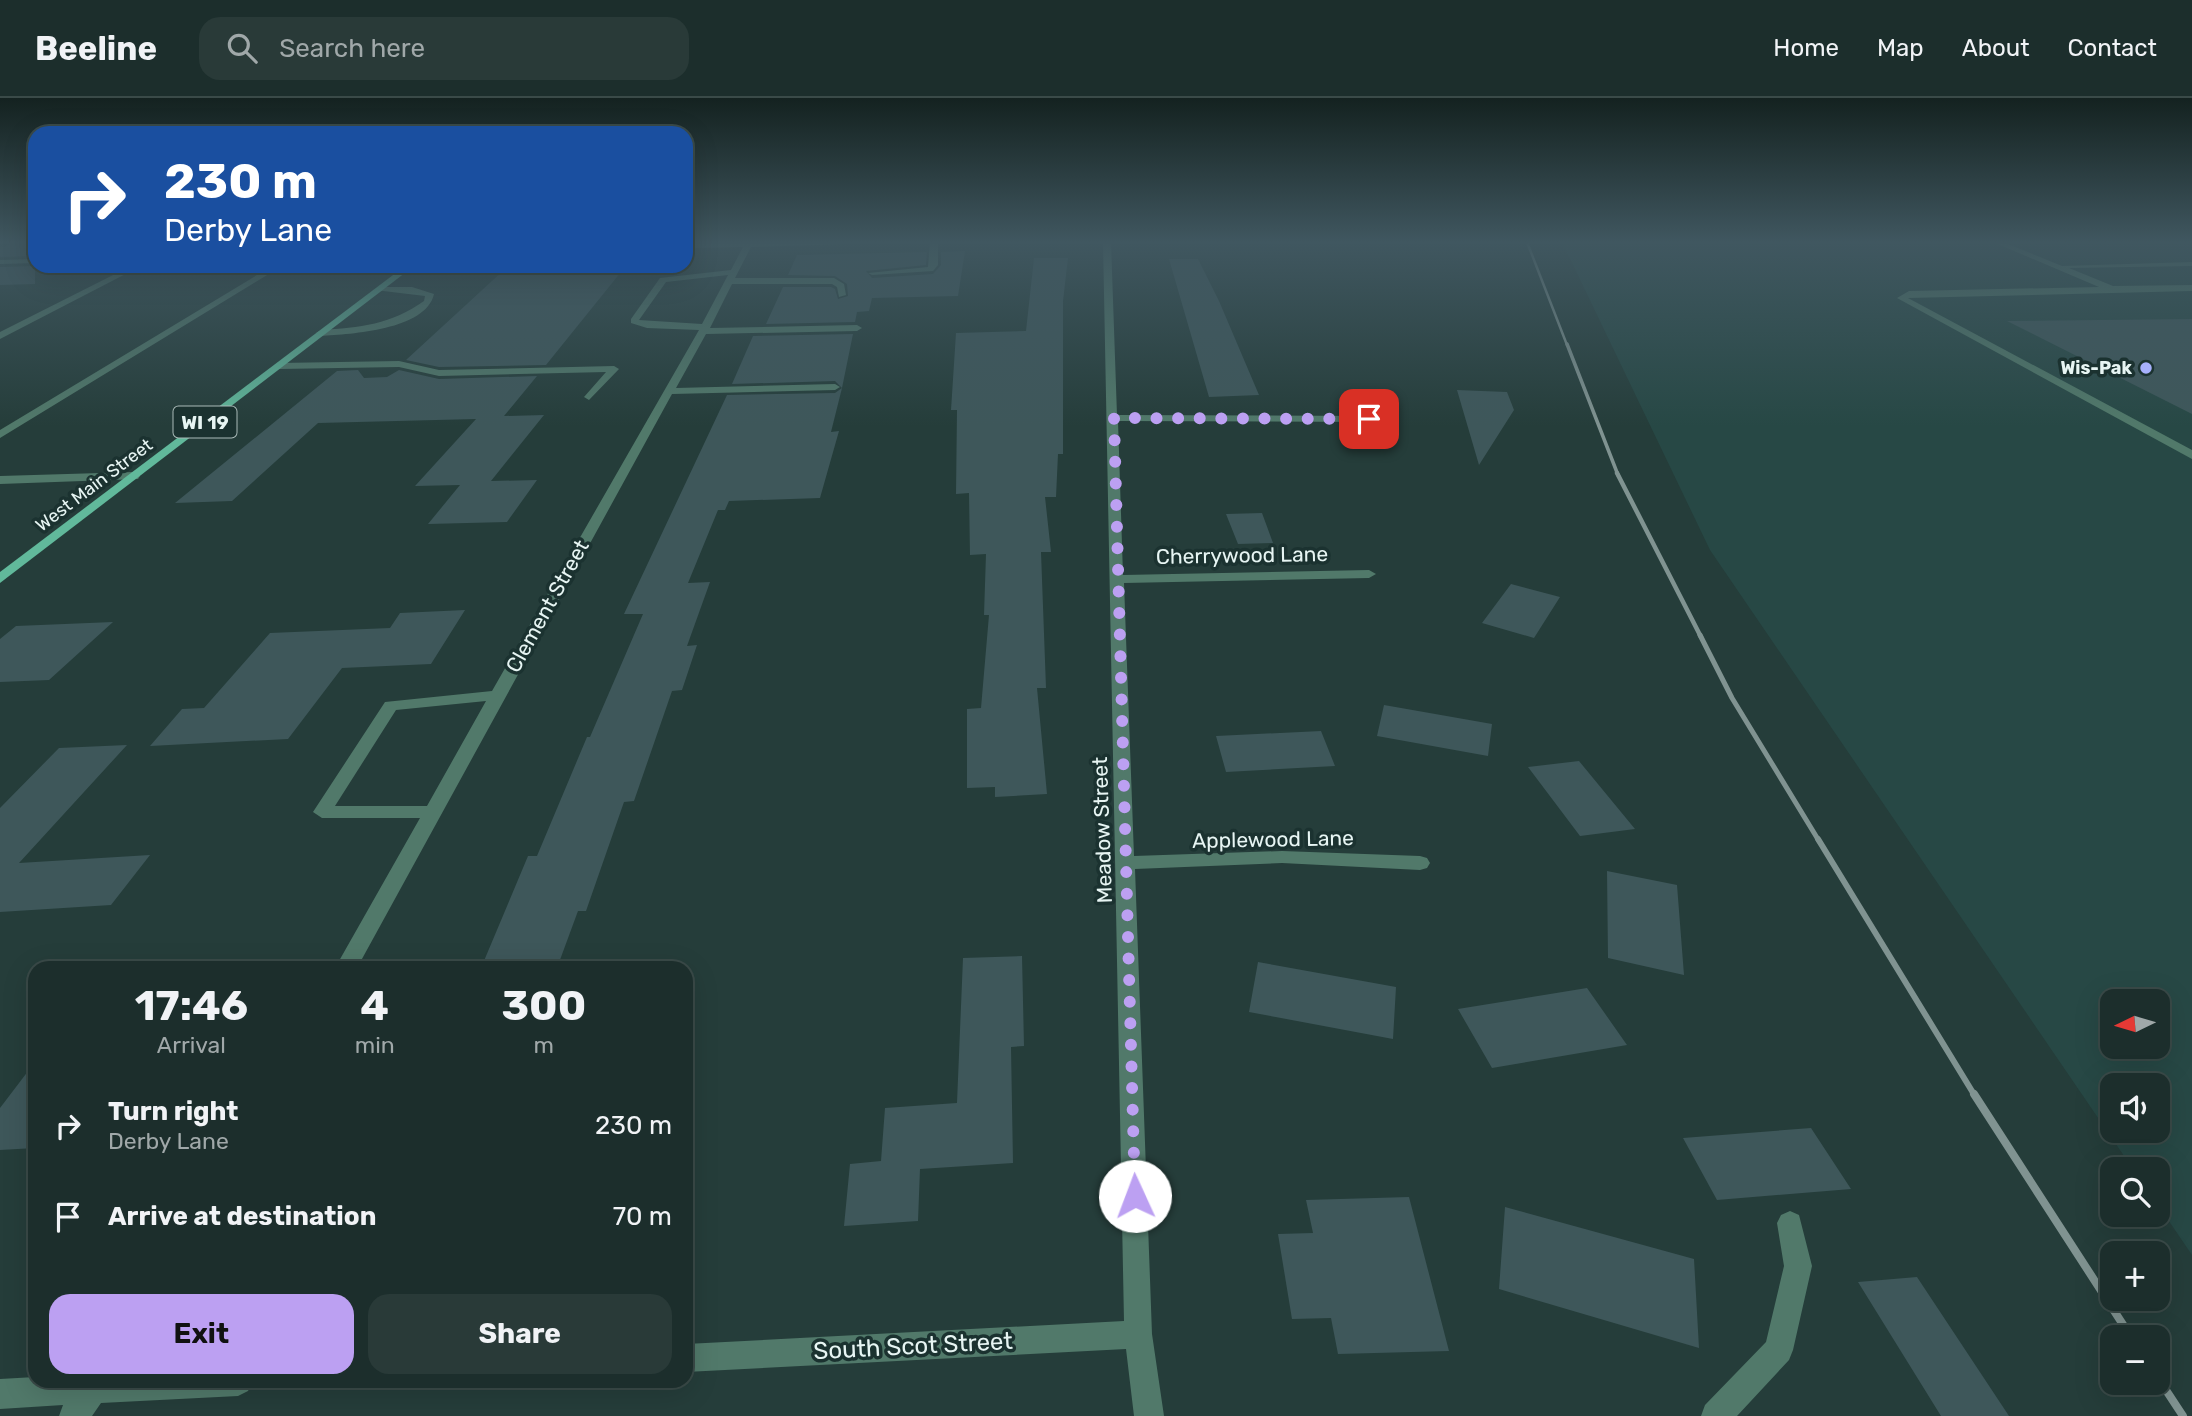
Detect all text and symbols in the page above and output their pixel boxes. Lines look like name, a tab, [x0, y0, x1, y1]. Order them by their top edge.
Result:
search box	[199, 17, 689, 80]
text: Beeline	[35, 29, 157, 68]
icon: search	[223, 29, 261, 67]
text: Search here	[279, 33, 425, 64]
text: Home	[1773, 34, 1839, 62]
text: Map	[1877, 34, 1924, 62]
text: About	[1962, 34, 2030, 62]
text: Contact	[2068, 34, 2157, 62]
text: 230 m	[164, 152, 317, 210]
icon: right	[49, 154, 140, 245]
text: Derby Lane	[164, 211, 332, 249]
place label: Wis-Pak	[2060, 357, 2132, 379]
marker: Wis-Pak	[2138, 360, 2154, 376]
pin	[1339, 389, 1399, 449]
icon: arrive	[1350, 400, 1388, 438]
road number: WI 19	[174, 406, 236, 438]
street label: West Main Street	[31, 434, 157, 536]
street label: Clement Street	[500, 535, 594, 677]
street label: Cherrywood Lane	[1156, 541, 1328, 569]
street label: Meadow Street	[1087, 756, 1117, 904]
street label: Applewood Lane	[1192, 825, 1354, 853]
text: 17:46	[135, 981, 248, 1031]
text: 4	[360, 981, 389, 1031]
text: 300	[501, 981, 586, 1031]
north arrow	[2100, 989, 2170, 1059]
map controls	[2100, 989, 2170, 1395]
text: Arrival	[157, 1031, 226, 1059]
text: min	[355, 1031, 395, 1059]
text: m	[534, 1031, 554, 1059]
button: sound	[2100, 1073, 2170, 1143]
text: Turn right	[108, 1096, 238, 1127]
icon: right	[49, 1107, 87, 1145]
text: 230 m	[595, 1110, 672, 1141]
text: Derby Lane	[108, 1127, 229, 1155]
button: search	[2100, 1157, 2170, 1227]
position arrow	[1098, 1159, 1172, 1233]
icon: arrive	[49, 1198, 87, 1236]
text: Arrive at destination	[108, 1201, 376, 1232]
text: 70 m	[613, 1201, 672, 1232]
button: +	[2100, 1241, 2170, 1311]
button: Exit	[49, 1294, 354, 1374]
button: Share	[368, 1294, 672, 1374]
button: −	[2100, 1325, 2170, 1395]
street label: South Scot Street	[813, 1327, 1013, 1365]

